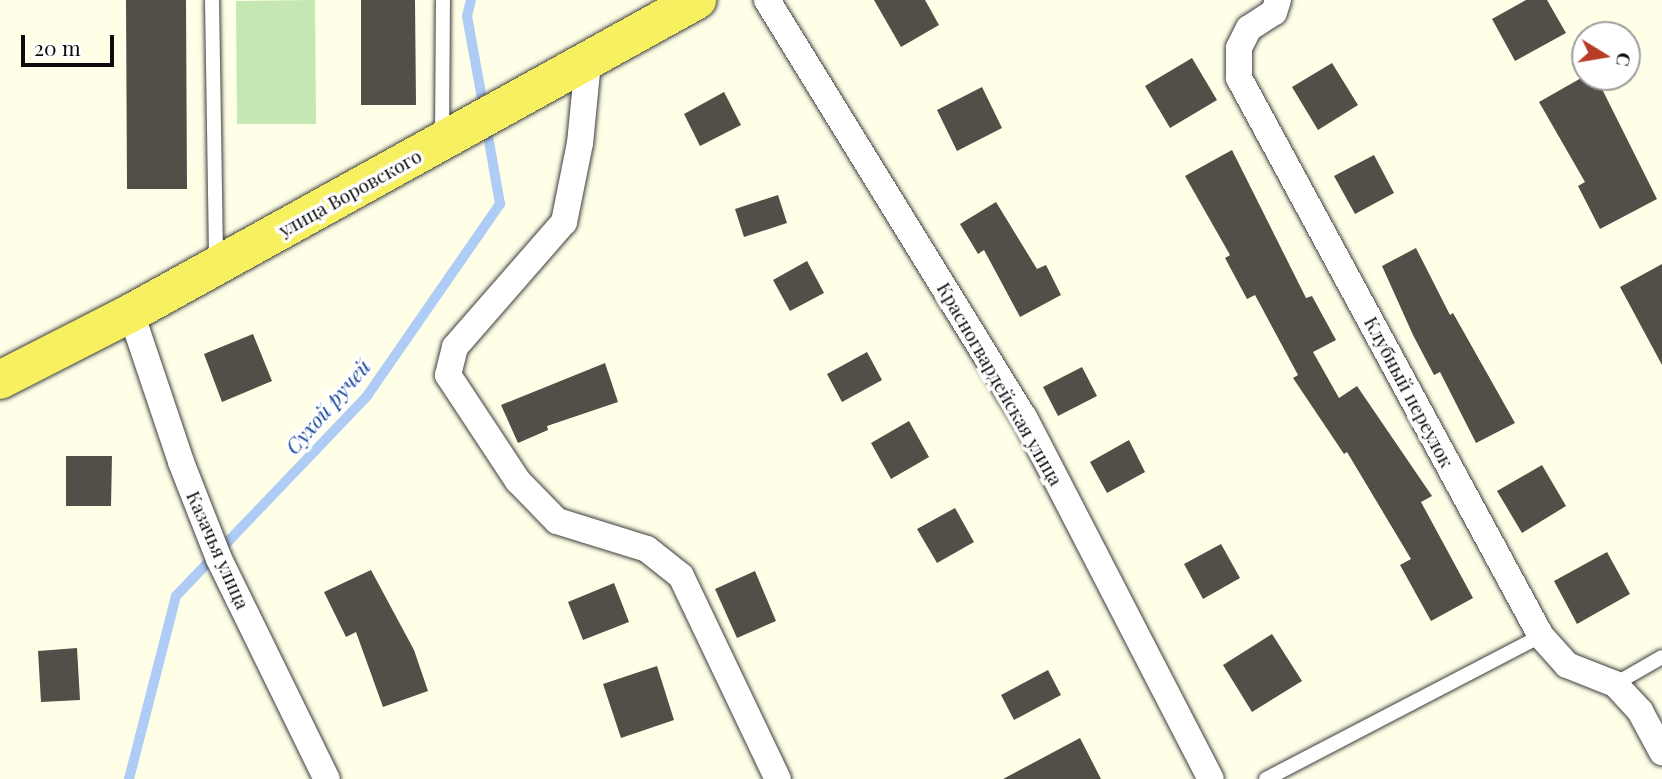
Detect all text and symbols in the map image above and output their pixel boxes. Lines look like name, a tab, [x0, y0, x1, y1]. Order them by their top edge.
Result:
scale bar	[24, 21, 117, 65]
north arrow	[1571, 21, 1641, 91]
text: 20 m	[34, 33, 81, 61]
text: С	[1611, 51, 1639, 69]
street label: улица Воровского	[275, 144, 425, 242]
street label: Красногвардейская улица	[932, 278, 1068, 490]
street label: Клубный переулок	[1360, 313, 1458, 471]
water label: Сухой ручей	[279, 354, 375, 458]
street label: Казачья улица	[182, 487, 254, 613]

